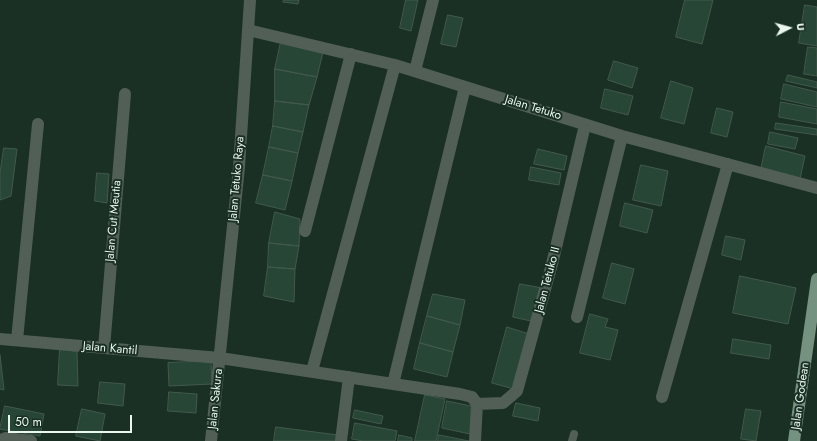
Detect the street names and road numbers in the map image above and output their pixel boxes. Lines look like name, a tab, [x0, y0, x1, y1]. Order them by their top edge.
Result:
street label: Jalan Tetuko	[503, 93, 563, 123]
street label: Jalan Tetuko Raya	[226, 136, 248, 222]
street label: Jalan Cut Meutia	[103, 180, 125, 262]
street label: Jalan Tetuko II	[532, 245, 564, 315]
street label: Jalan Kantil	[82, 339, 138, 359]
street label: Jalan Godean	[789, 361, 813, 431]
street label: Jalan Sakura	[206, 368, 226, 430]

